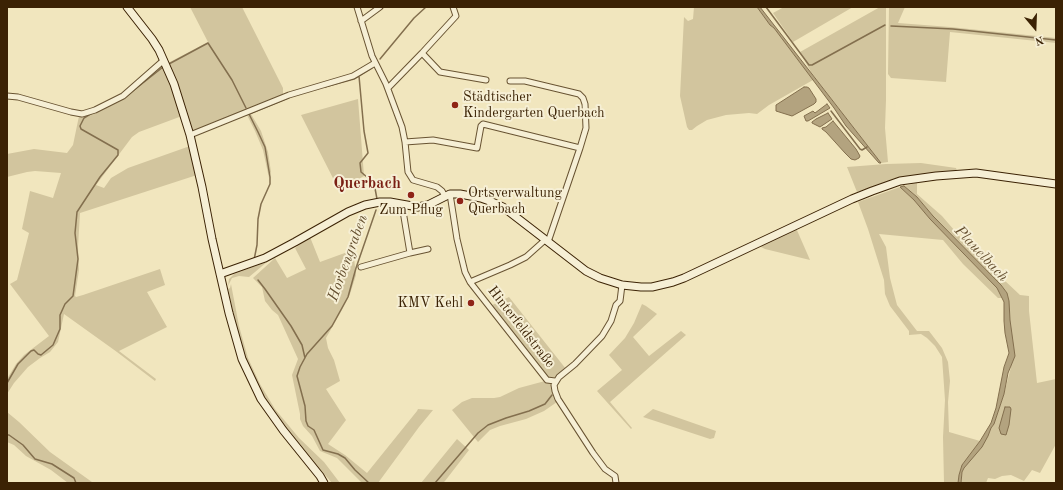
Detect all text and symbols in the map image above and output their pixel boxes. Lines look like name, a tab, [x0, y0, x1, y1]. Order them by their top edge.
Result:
north arrow	[1015, 8, 1055, 48]
text: N	[1033, 33, 1045, 46]
place label: Städtischer Kindergarten Querbach	[463, 89, 605, 122]
marker: Städtischer Kindergarten Querbach	[450, 100, 460, 110]
district label: Querbach	[333, 174, 401, 194]
place label: Ortsverwaltung Querbach	[468, 185, 562, 218]
marker: Zum Pflug	[406, 190, 416, 200]
marker: Ortsverwaltung Querbach	[455, 196, 465, 206]
place label: Zum Pflug	[379, 202, 443, 218]
water label: Horbengraben	[324, 212, 372, 304]
water label: Plauelbach	[950, 222, 1012, 286]
street label: Hinterfeldstraße	[484, 283, 558, 371]
place label: KMV Kehl	[398, 295, 463, 311]
marker: KMV Kehl	[466, 298, 476, 308]

